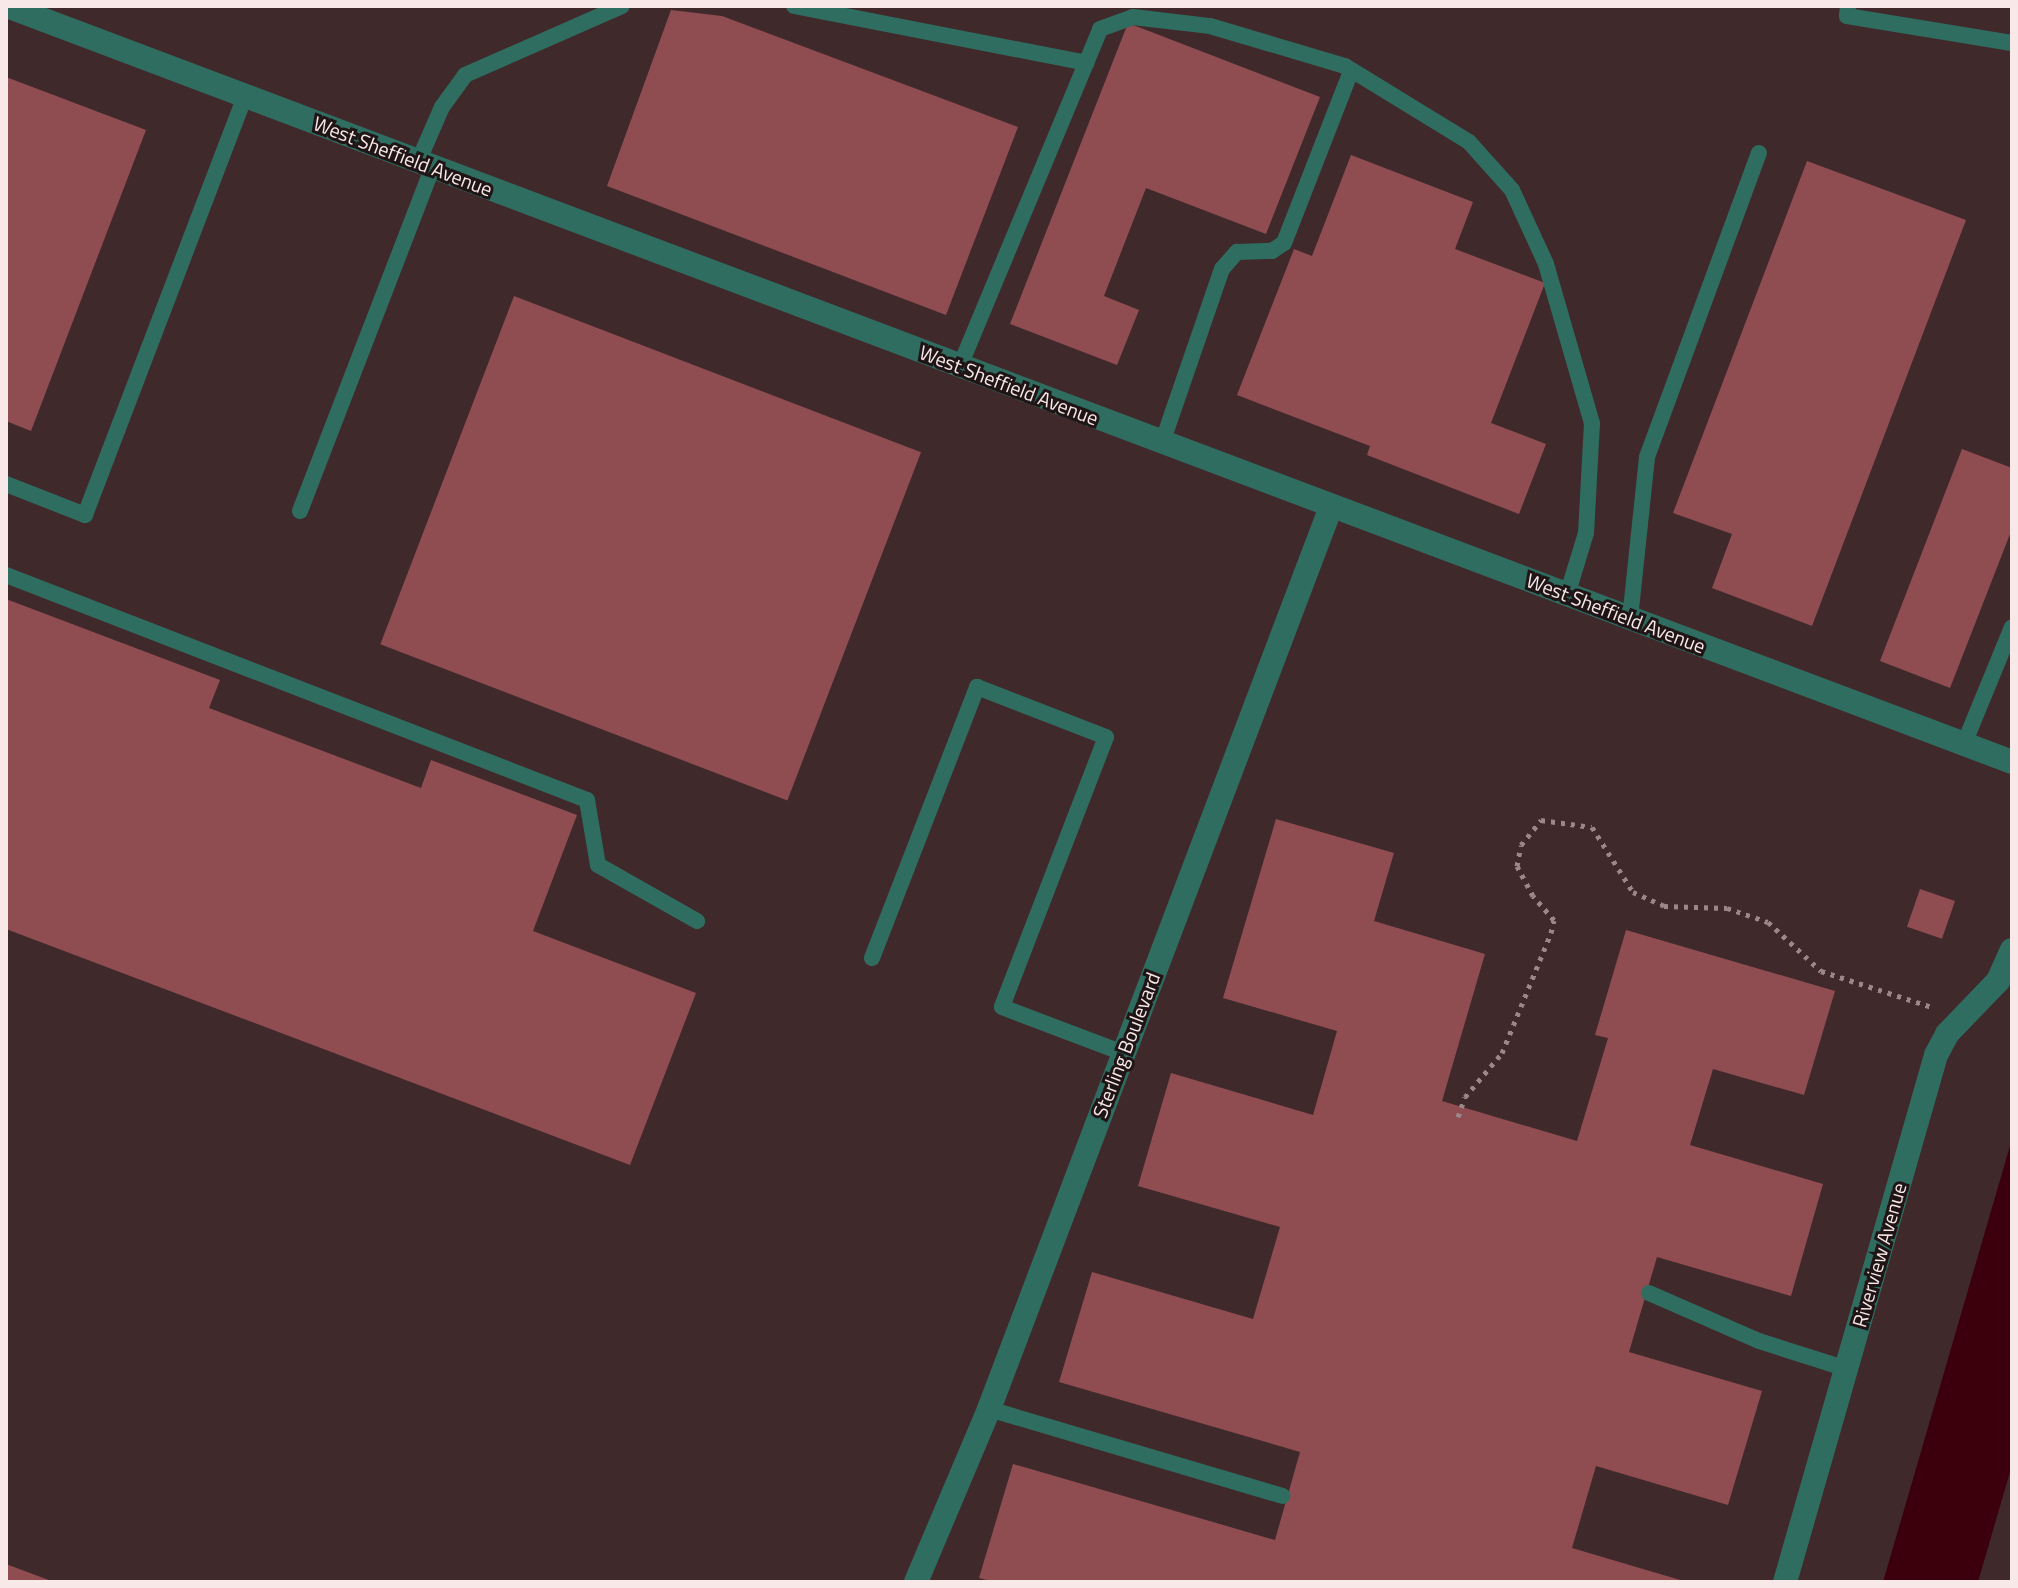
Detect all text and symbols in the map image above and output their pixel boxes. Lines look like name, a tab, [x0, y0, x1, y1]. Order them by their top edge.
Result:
street label: West Sheffield Avenue	[310, 111, 496, 201]
street label: West Sheffield Avenue	[916, 340, 1102, 430]
street label: West Sheffield Avenue	[1523, 568, 1709, 658]
street label: Sterling Boulevard	[1087, 969, 1165, 1121]
street label: Riverview Avenue	[1847, 1180, 1911, 1330]

